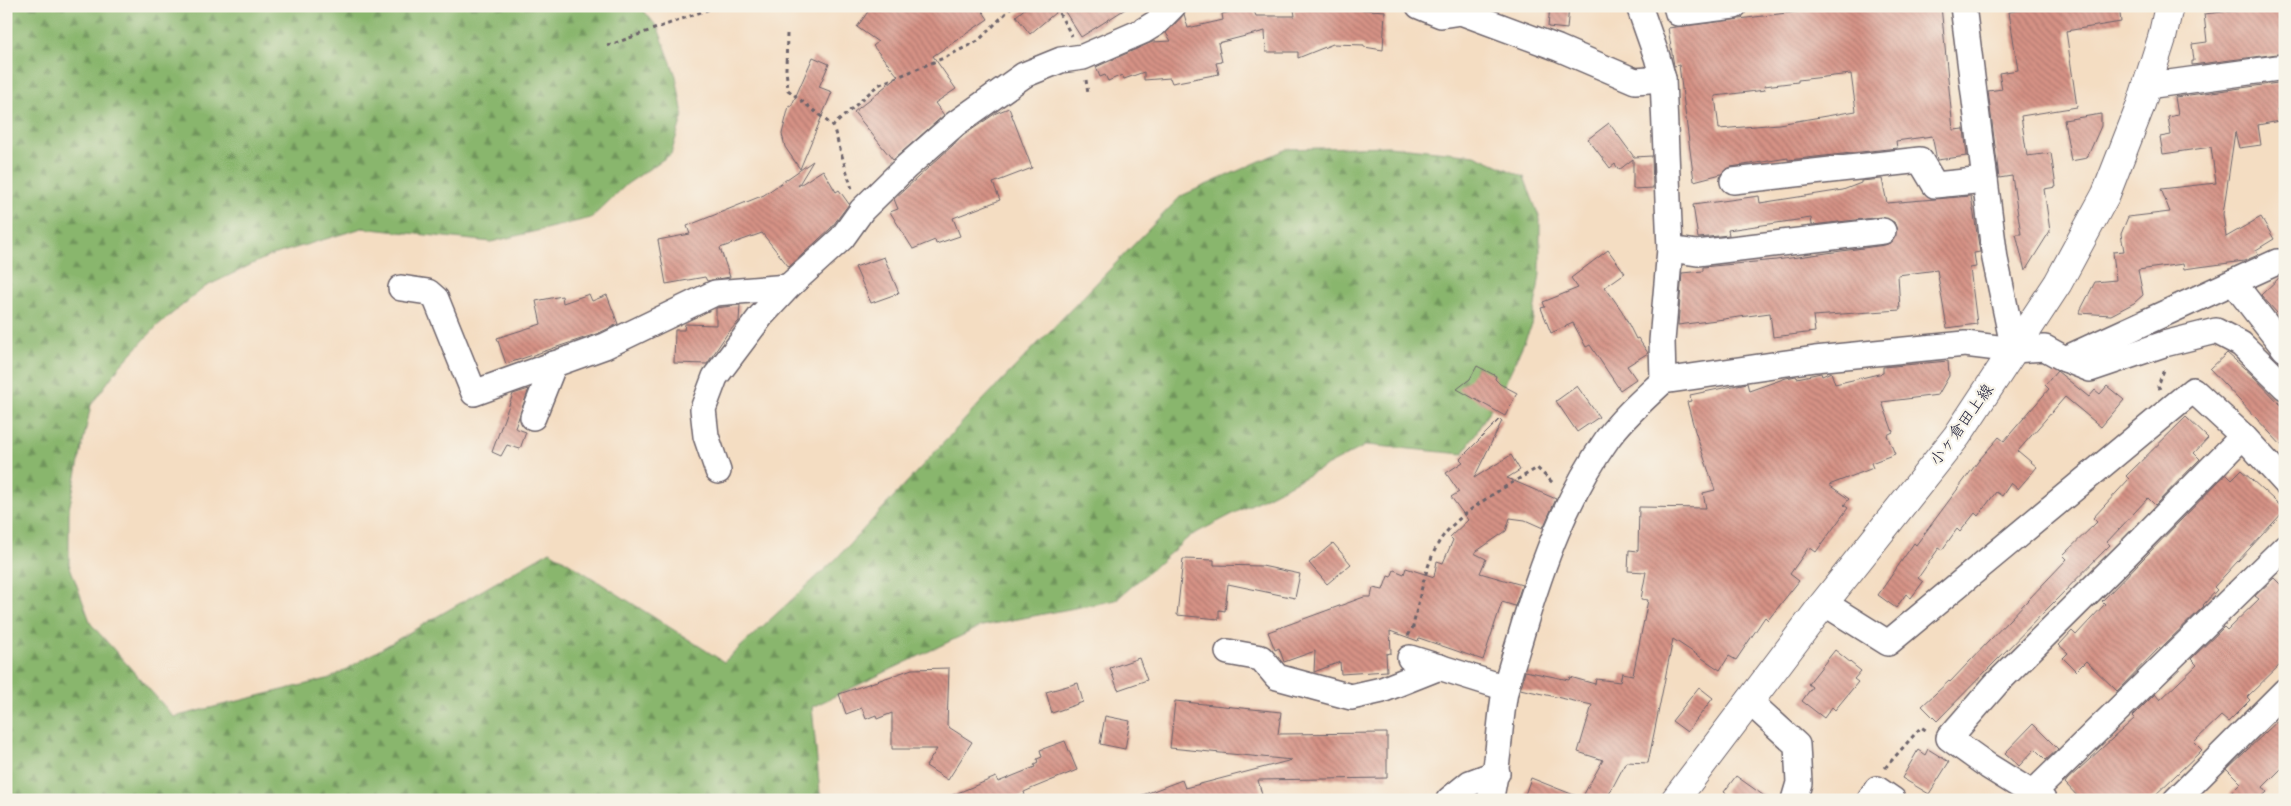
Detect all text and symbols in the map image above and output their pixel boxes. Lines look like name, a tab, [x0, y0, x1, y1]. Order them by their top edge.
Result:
street label: 小ヶ倉田上線	[1924, 379, 2000, 471]

